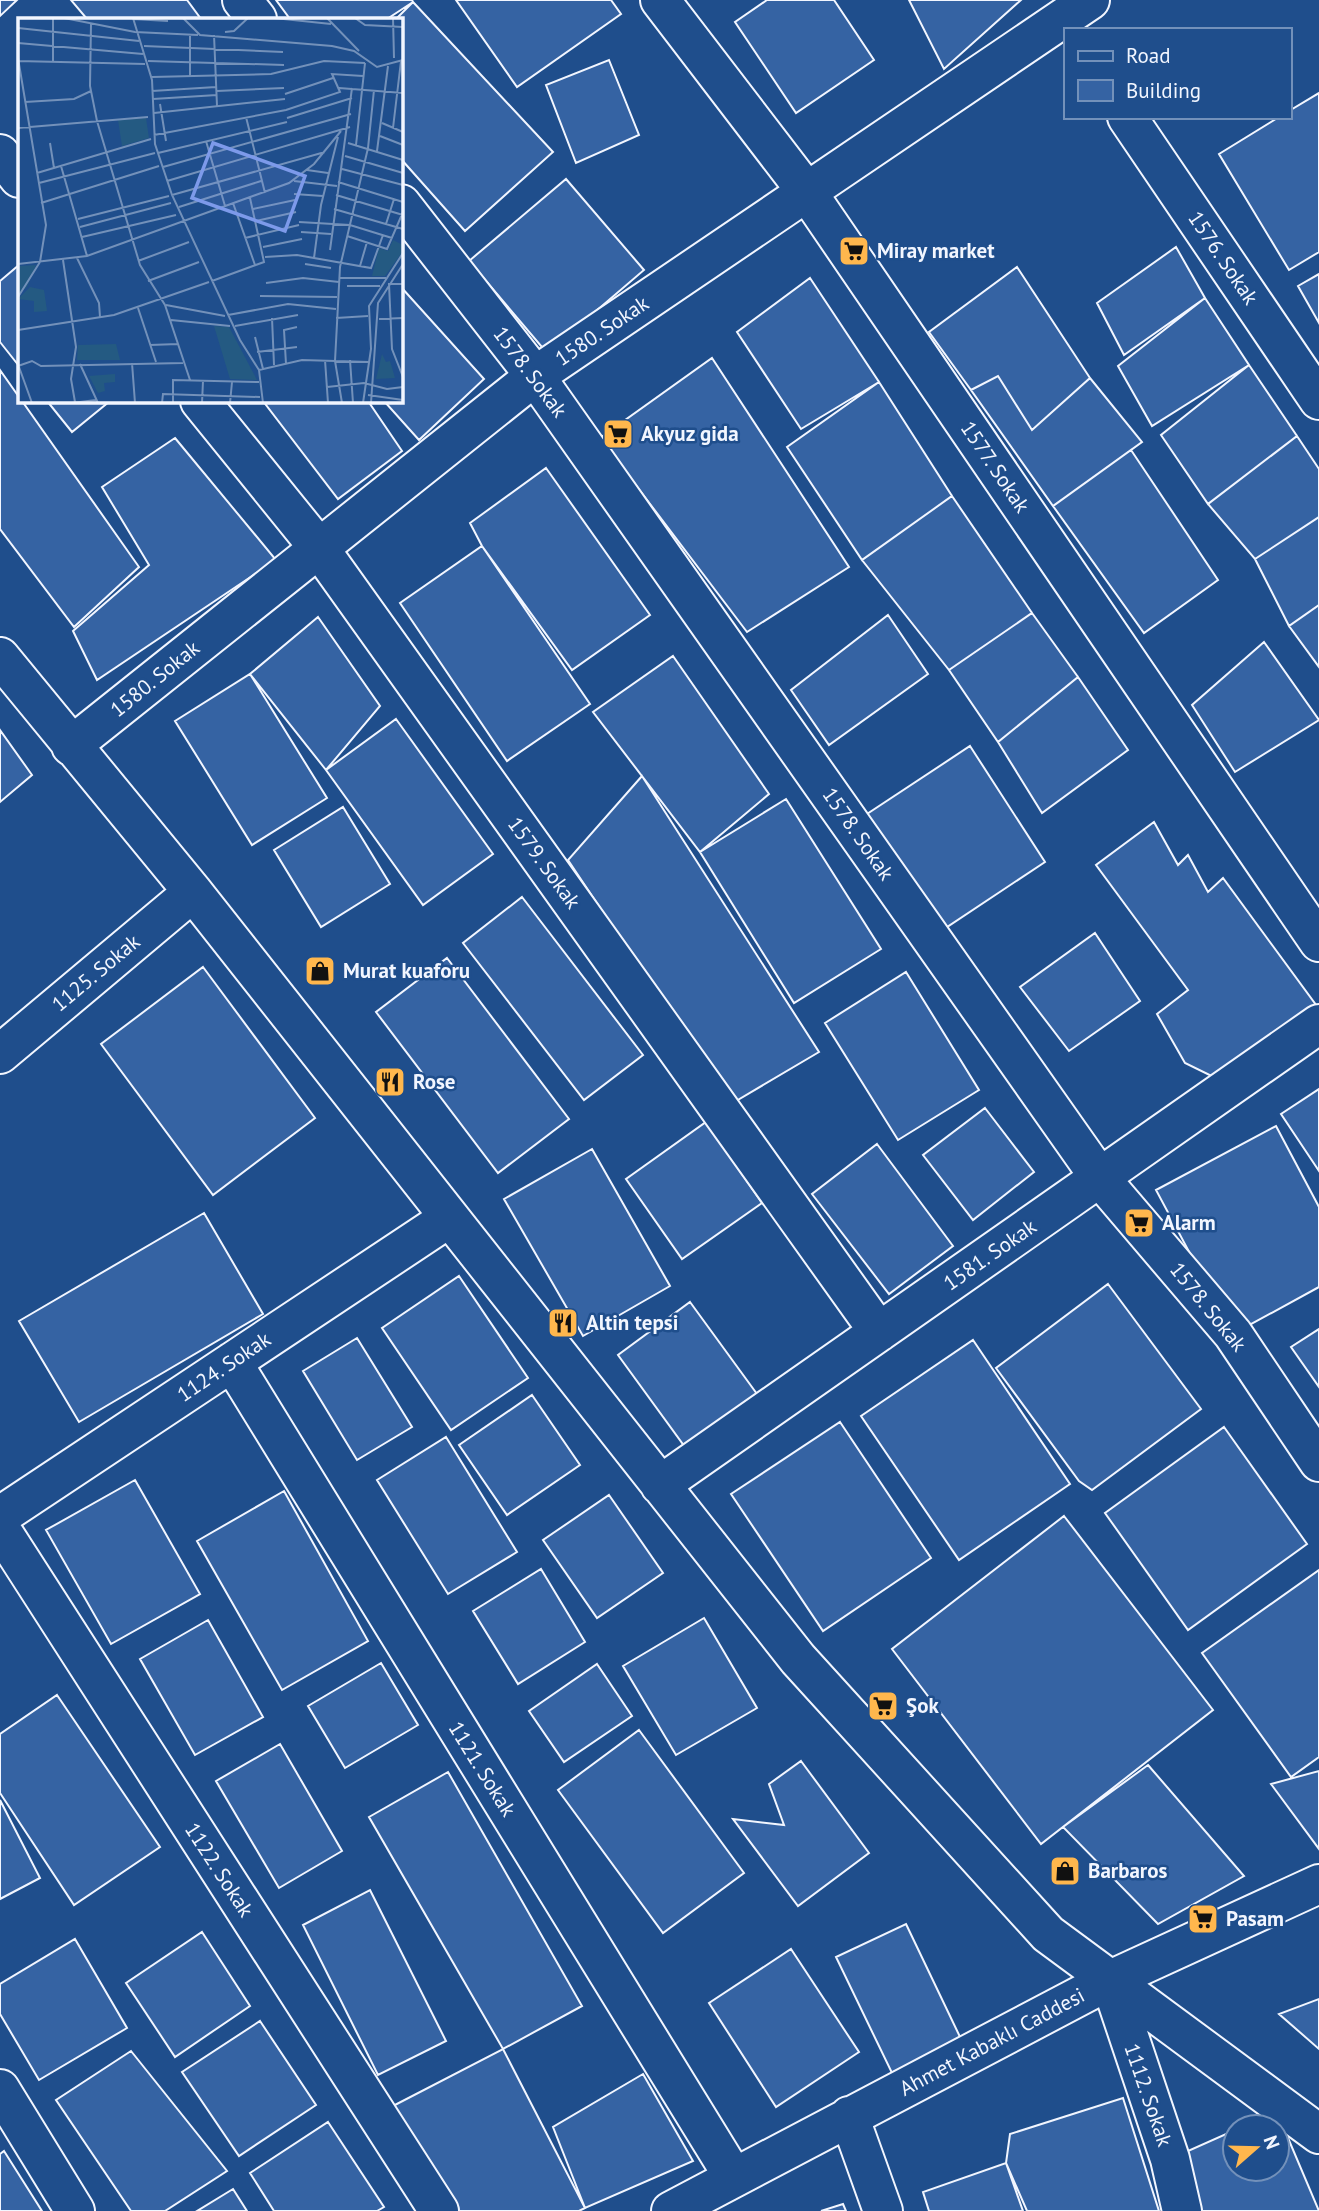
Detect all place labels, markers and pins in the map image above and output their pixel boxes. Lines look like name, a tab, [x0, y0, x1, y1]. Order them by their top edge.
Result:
supermarket icon: Miray market	[837, 234, 871, 268]
place label: Miray market	[877, 237, 995, 264]
supermarket icon: Akyuz gida	[601, 417, 635, 451]
place label: Akyuz gida	[641, 420, 739, 447]
shop icon: Murat kuaforu	[303, 954, 337, 988]
place label: Murat kuaforu	[343, 957, 470, 984]
restaurant icon: Rose	[373, 1065, 407, 1099]
place label: Rose	[413, 1068, 455, 1095]
supermarket icon: Alarm	[1122, 1206, 1156, 1240]
place label: Alarm	[1162, 1209, 1216, 1236]
restaurant icon: Altin tepsi	[546, 1306, 580, 1340]
place label: Altin tepsi	[586, 1309, 678, 1336]
supermarket icon: Şok	[866, 1689, 900, 1723]
place label: Şok	[906, 1692, 939, 1719]
shop icon: Barbaros	[1048, 1854, 1082, 1888]
place label: Barbaros	[1088, 1857, 1168, 1884]
supermarket icon: Pasam	[1186, 1902, 1220, 1936]
place label: Pasam	[1226, 1905, 1284, 1932]

